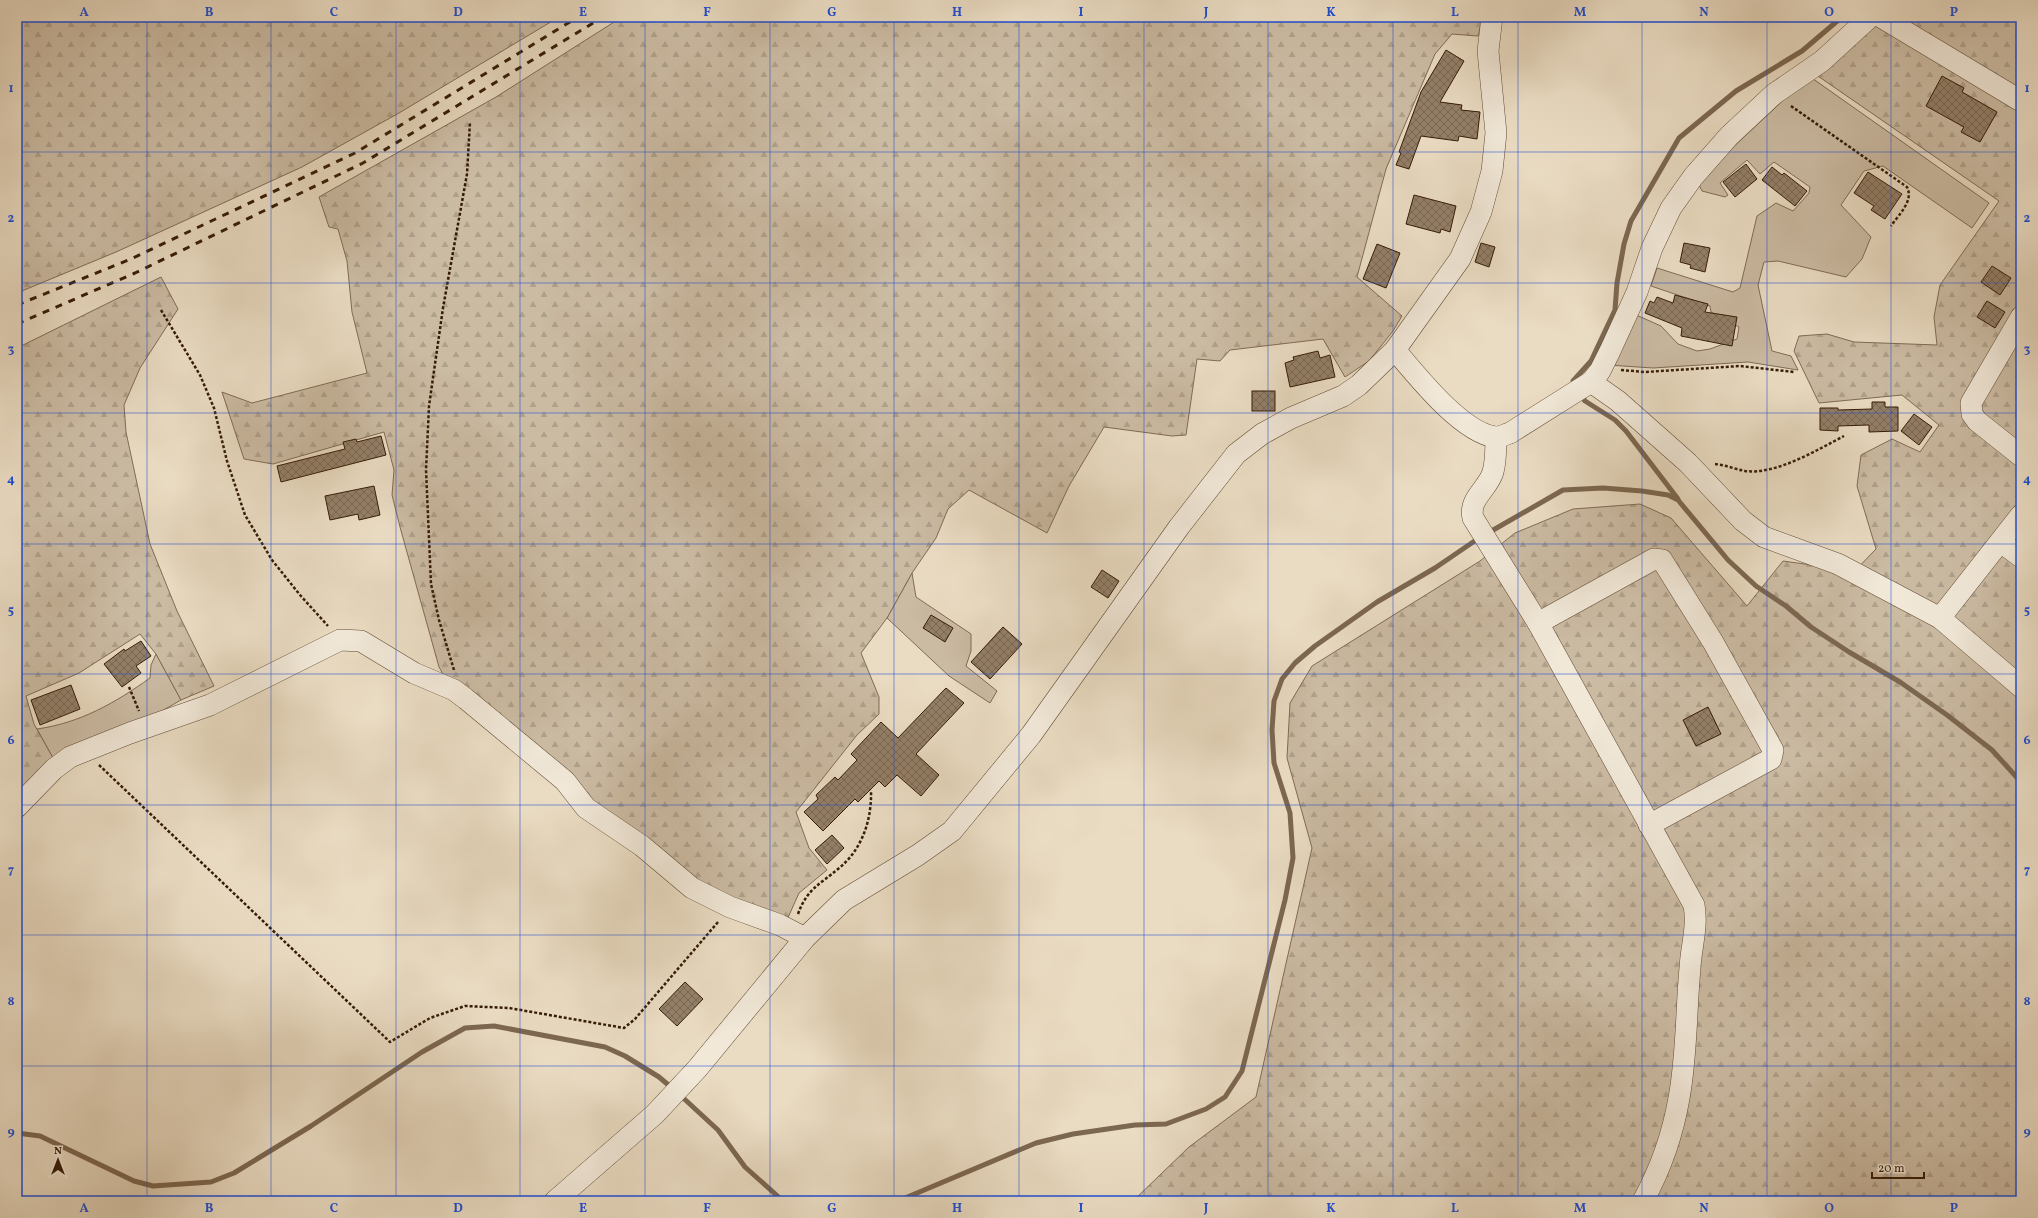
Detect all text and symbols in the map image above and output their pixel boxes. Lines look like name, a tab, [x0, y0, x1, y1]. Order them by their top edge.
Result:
text: A	[79, 4, 89, 22]
text: B	[205, 4, 214, 22]
text: C	[330, 4, 338, 22]
text: D	[453, 4, 463, 22]
text: E	[579, 4, 587, 22]
text: F	[703, 4, 711, 22]
text: G	[827, 4, 837, 22]
text: H	[952, 4, 962, 22]
text: I	[1079, 4, 1084, 22]
text: J	[1203, 4, 1209, 22]
text: K	[1326, 4, 1336, 22]
text: L	[1451, 4, 1459, 22]
text: M	[1574, 4, 1587, 22]
text: N	[1699, 4, 1709, 22]
text: O	[1824, 4, 1834, 22]
text: P	[1950, 4, 1958, 22]
text: 1	[8, 80, 14, 98]
text: 1	[2024, 80, 2030, 98]
text: 2	[8, 210, 15, 228]
text: 2	[2024, 210, 2031, 228]
text: 3	[8, 341, 15, 359]
text: 3	[2024, 341, 2031, 359]
text: 4	[7, 471, 15, 489]
text: 4	[2023, 471, 2031, 489]
text: 5	[8, 602, 14, 620]
text: 5	[2024, 602, 2030, 620]
text: 6	[7, 732, 15, 750]
text: 6	[2023, 732, 2031, 750]
text: 7	[8, 862, 14, 880]
text: 7	[2024, 862, 2030, 880]
text: 8	[7, 993, 15, 1011]
text: 8	[2023, 993, 2031, 1011]
text: 9	[7, 1123, 15, 1141]
text: 9	[2023, 1123, 2031, 1141]
north arrow	[38, 1140, 78, 1180]
text: N	[54, 1144, 62, 1159]
scale bar	[1872, 1154, 1924, 1180]
text: 20 m	[1878, 1161, 1905, 1177]
text: A	[79, 1200, 89, 1218]
text: B	[205, 1200, 214, 1218]
text: C	[330, 1200, 338, 1218]
text: D	[453, 1200, 463, 1218]
text: E	[579, 1200, 587, 1218]
text: F	[703, 1200, 711, 1218]
text: G	[827, 1200, 837, 1218]
text: H	[952, 1200, 962, 1218]
text: I	[1079, 1200, 1084, 1218]
text: J	[1203, 1200, 1209, 1218]
text: K	[1326, 1200, 1336, 1218]
text: L	[1451, 1200, 1459, 1218]
text: M	[1574, 1200, 1587, 1218]
text: N	[1699, 1200, 1709, 1218]
text: O	[1824, 1200, 1834, 1218]
text: P	[1950, 1200, 1958, 1218]

